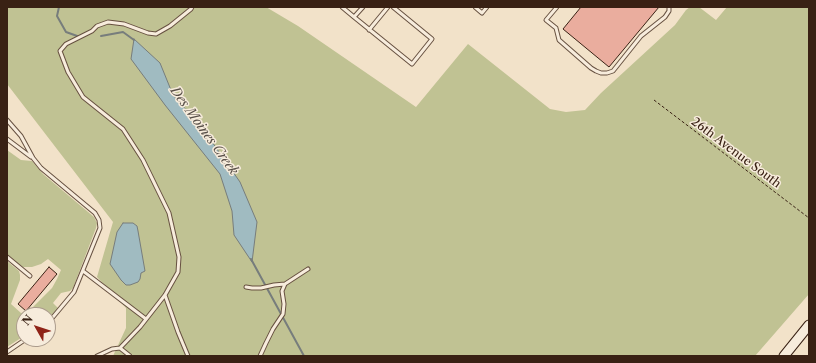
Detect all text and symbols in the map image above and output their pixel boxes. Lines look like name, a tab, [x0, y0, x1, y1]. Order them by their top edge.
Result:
water label: Des Moines Creek	[167, 84, 241, 178]
street label: 26th Avenue South	[688, 115, 784, 191]
north arrow	[16, 307, 56, 347]
text: N	[19, 312, 36, 328]

